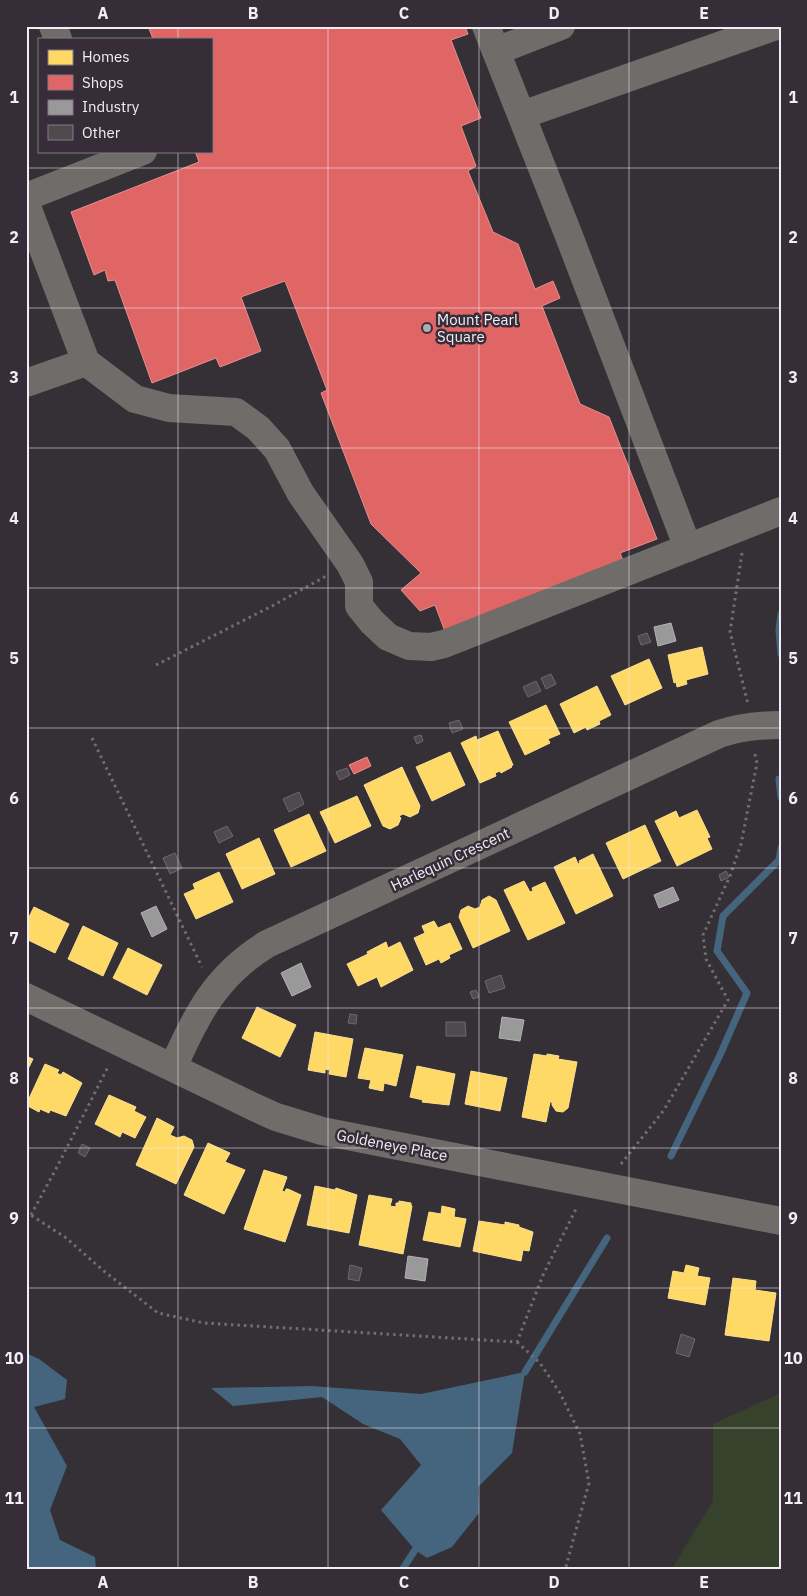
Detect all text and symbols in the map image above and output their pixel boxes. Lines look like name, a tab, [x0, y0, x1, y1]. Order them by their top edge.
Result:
text: A	[98, 3, 109, 23]
text: B	[248, 3, 259, 23]
text: C	[399, 3, 409, 23]
text: D	[548, 3, 560, 23]
text: E	[699, 3, 709, 23]
legend	[38, 38, 212, 152]
text: Homes	[82, 47, 130, 66]
text: Shops	[82, 73, 124, 92]
text: 1	[9, 87, 19, 107]
text: 1	[788, 87, 798, 107]
text: Industry	[82, 97, 140, 116]
text: Other	[82, 123, 121, 142]
text: 2	[9, 227, 19, 247]
text: 2	[788, 227, 798, 247]
place label: Mount Pearl Square	[437, 310, 518, 346]
marker: Mount Pearl Square	[421, 322, 433, 334]
text: 3	[9, 367, 19, 387]
text: 3	[788, 367, 798, 387]
text: 4	[9, 508, 19, 528]
text: 4	[788, 508, 798, 528]
text: 5	[9, 648, 19, 668]
text: 5	[788, 648, 798, 668]
text: 6	[9, 788, 19, 808]
text: 6	[788, 788, 798, 808]
street label: Harlequin Crescent	[387, 823, 513, 895]
text: 7	[9, 928, 19, 948]
text: 7	[788, 928, 798, 948]
text: 8	[9, 1068, 19, 1088]
text: 8	[788, 1068, 798, 1088]
street label: Goldeneye Place	[335, 1125, 449, 1165]
text: 9	[9, 1208, 19, 1228]
text: 9	[788, 1208, 798, 1228]
text: 10	[4, 1348, 24, 1368]
text: 10	[783, 1348, 803, 1368]
text: 11	[4, 1488, 24, 1508]
text: 11	[783, 1488, 803, 1508]
text: A	[98, 1572, 109, 1592]
text: B	[248, 1572, 259, 1592]
text: C	[399, 1572, 409, 1592]
text: D	[548, 1572, 560, 1592]
text: E	[699, 1572, 709, 1592]

